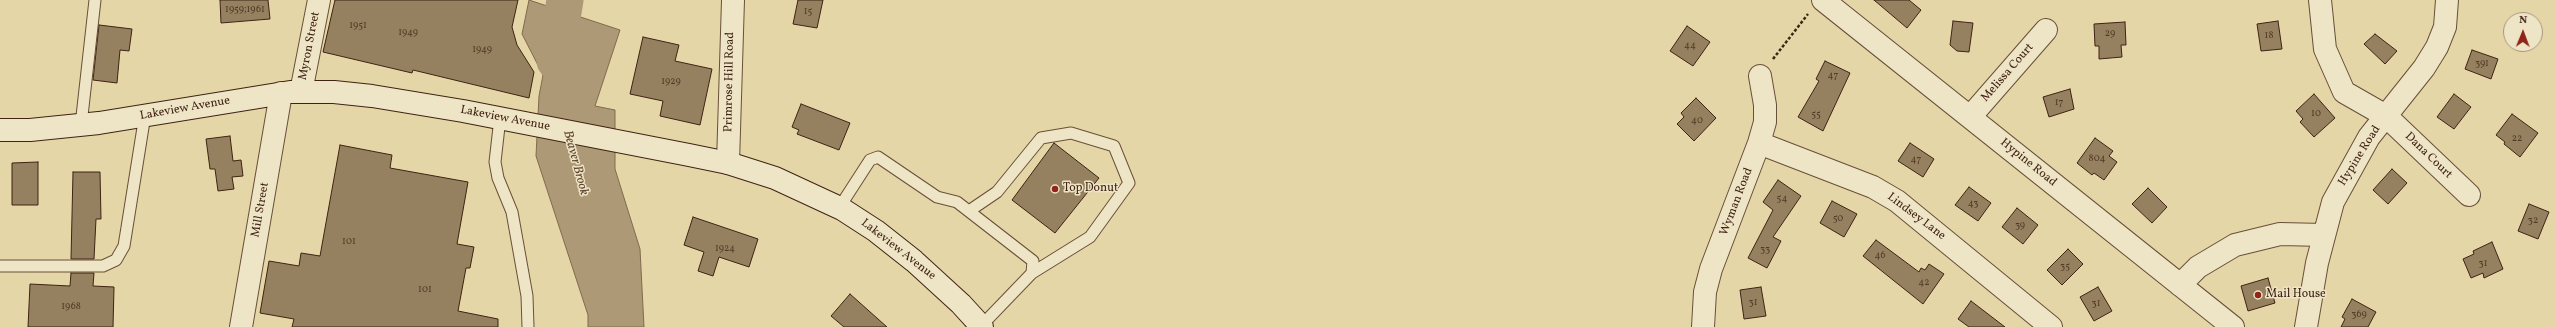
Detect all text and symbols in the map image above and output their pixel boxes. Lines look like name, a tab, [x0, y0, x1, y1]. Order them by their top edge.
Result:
house number: 1959;1961	[225, 4, 265, 16]
house number: 15	[804, 6, 812, 18]
street label: Myron Street	[296, 11, 324, 81]
north arrow	[2503, 12, 2543, 52]
text: N	[2519, 13, 2527, 28]
house number: 1951	[349, 20, 367, 32]
house number: 1949	[398, 27, 418, 39]
house number: 29	[2105, 28, 2115, 40]
house number: 18	[2265, 30, 2273, 42]
street label: Primrose Hill Road	[722, 32, 738, 132]
house number: 44	[1684, 40, 1696, 52]
street label: Melissa Court	[1979, 41, 2037, 105]
house number: 1949	[472, 44, 492, 56]
house number: 391	[2475, 58, 2489, 70]
house number: 47	[1828, 70, 1838, 82]
house number: 1929	[661, 76, 681, 88]
street label: Lakeview Avenue	[139, 94, 231, 124]
house number: 17	[2055, 97, 2063, 109]
street label: Lakeview Avenue	[459, 103, 551, 135]
house number: 10	[2311, 108, 2321, 120]
house number: 55	[1811, 109, 1821, 121]
house number: 40	[1691, 115, 1703, 127]
street label: Hypine Road	[2336, 123, 2384, 189]
water label: Beaver Brook	[559, 129, 591, 197]
street label: Dana Court	[2401, 130, 2455, 182]
house number: 22	[2512, 133, 2522, 145]
street label: Hypine Road	[1997, 136, 2059, 190]
house number: 804	[2089, 153, 2105, 165]
house number: 47	[1911, 154, 1921, 166]
street label: Wyman Road	[1718, 166, 1756, 238]
street label: Mill Street	[249, 181, 273, 239]
place label: Top Donut	[1063, 182, 1118, 196]
marker: Top Donut	[1050, 184, 1060, 194]
street label: Lindsey Lane	[1884, 190, 1948, 244]
house number: 54	[1777, 193, 1787, 205]
house number: 43	[1968, 198, 1978, 210]
house number: 50	[1833, 213, 1843, 225]
house number: 32	[2528, 215, 2538, 227]
street label: Lakeview Avenue	[858, 216, 938, 284]
house number: 39	[2015, 220, 2025, 232]
house number: 101	[342, 236, 356, 248]
house number: 1924	[715, 243, 735, 255]
house number: 33	[1760, 244, 1770, 256]
house number: 46	[1875, 250, 1885, 262]
house number: 31	[2478, 258, 2488, 270]
house number: 35	[2060, 261, 2070, 273]
house number: 42	[1918, 277, 1930, 289]
house number: 101	[418, 284, 432, 296]
place label: Mail House	[2266, 288, 2326, 302]
marker: Mail House	[2253, 290, 2263, 300]
house number: 31	[1748, 297, 1758, 309]
house number: 31	[2091, 298, 2101, 310]
house number: 1968	[61, 301, 81, 313]
house number: 369	[2351, 309, 2367, 321]

